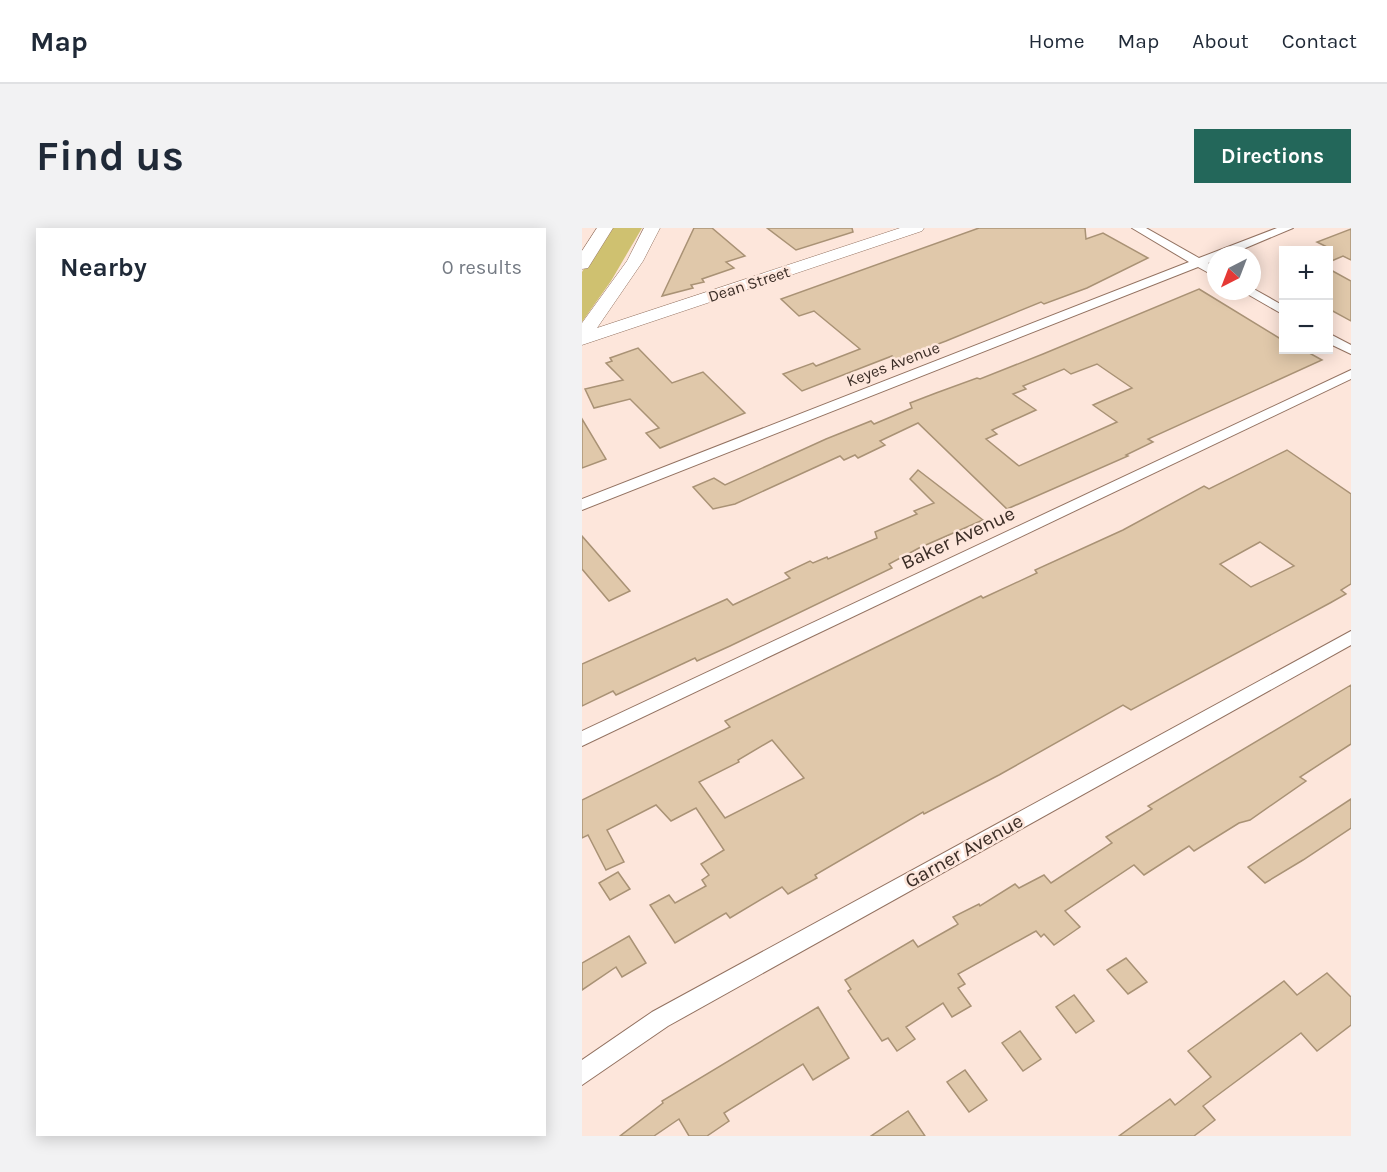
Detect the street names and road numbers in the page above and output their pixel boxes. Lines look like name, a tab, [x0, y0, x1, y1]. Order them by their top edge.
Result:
street label: Dean Street	[706, 262, 792, 306]
street label: Keyes Avenue	[844, 337, 942, 391]
street label: Baker Avenue	[898, 502, 1018, 574]
street label: Garner Avenue	[901, 809, 1027, 893]

